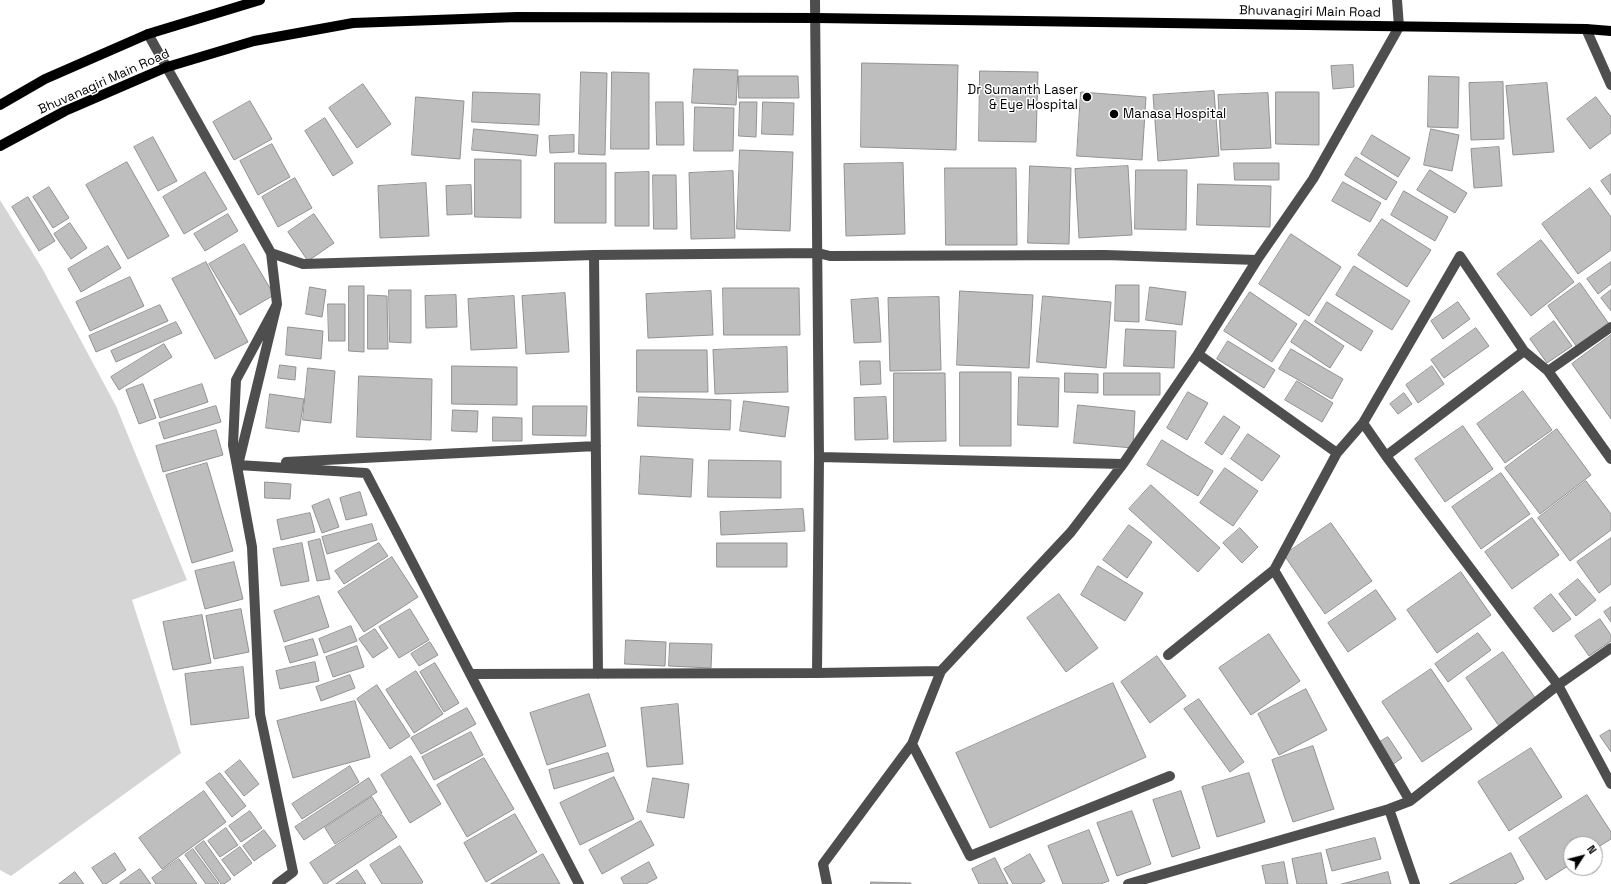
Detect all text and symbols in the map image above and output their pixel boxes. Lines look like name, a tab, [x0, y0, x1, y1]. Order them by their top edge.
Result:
street label: Bhuvanagiri Main Road	[1239, 3, 1381, 21]
street label: Bhuvanagiri Main Road	[36, 46, 172, 118]
place label: Dr Sumanth Laser & Eye Hospital	[968, 82, 1078, 113]
marker: Dr Sumanth Laser & Eye Hospital	[1081, 91, 1093, 103]
place label: Manasa Hospital	[1123, 106, 1226, 122]
marker: Manasa Hospital	[1108, 108, 1120, 120]
north arrow	[1563, 836, 1603, 876]
text: N	[1584, 842, 1600, 857]

